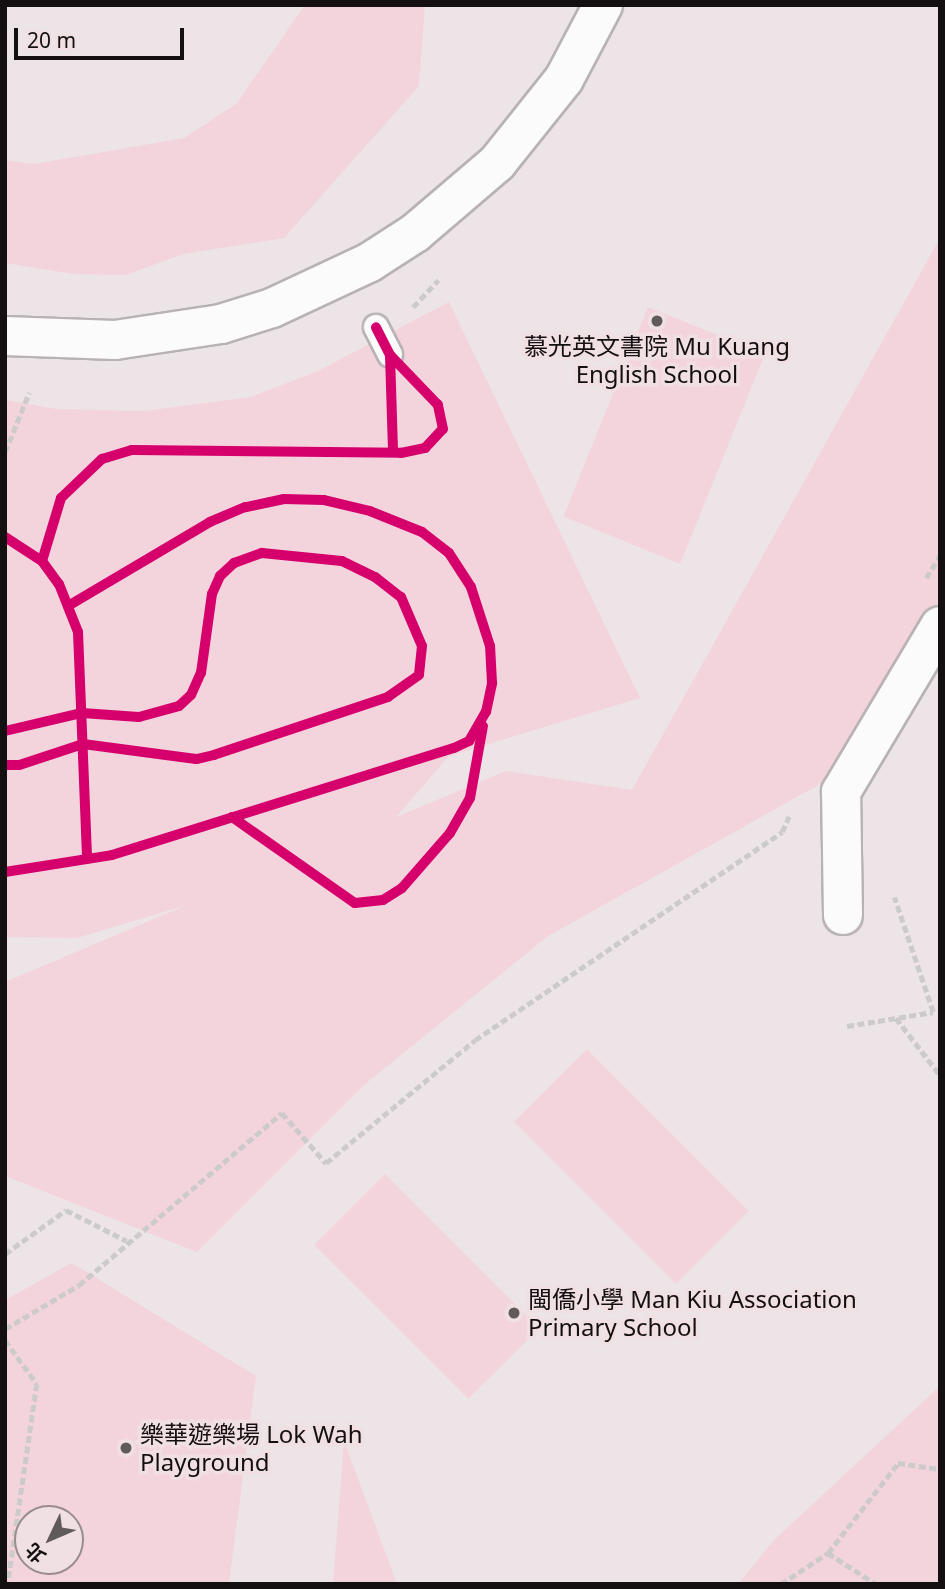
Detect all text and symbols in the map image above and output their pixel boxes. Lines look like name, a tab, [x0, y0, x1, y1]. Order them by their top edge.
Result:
scale bar	[18, 14, 187, 58]
text: 20 m	[27, 26, 76, 54]
marker: 慕光英文書院 Mu Kuang English School	[649, 313, 665, 329]
place label: 慕光英文書院 Mu Kuang English School	[524, 332, 790, 388]
place label: 閩僑小學 Man Kiu Association Primary School	[528, 1285, 857, 1341]
marker: 閩僑小學 Man Kiu Association Primary School	[506, 1305, 522, 1321]
place label: 樂華遊樂場 Lok Wah Playground	[140, 1420, 363, 1476]
marker: 樂華遊樂場 Lok Wah Playground	[118, 1440, 134, 1456]
north arrow	[14, 1505, 84, 1575]
text: 北	[19, 1537, 51, 1569]

